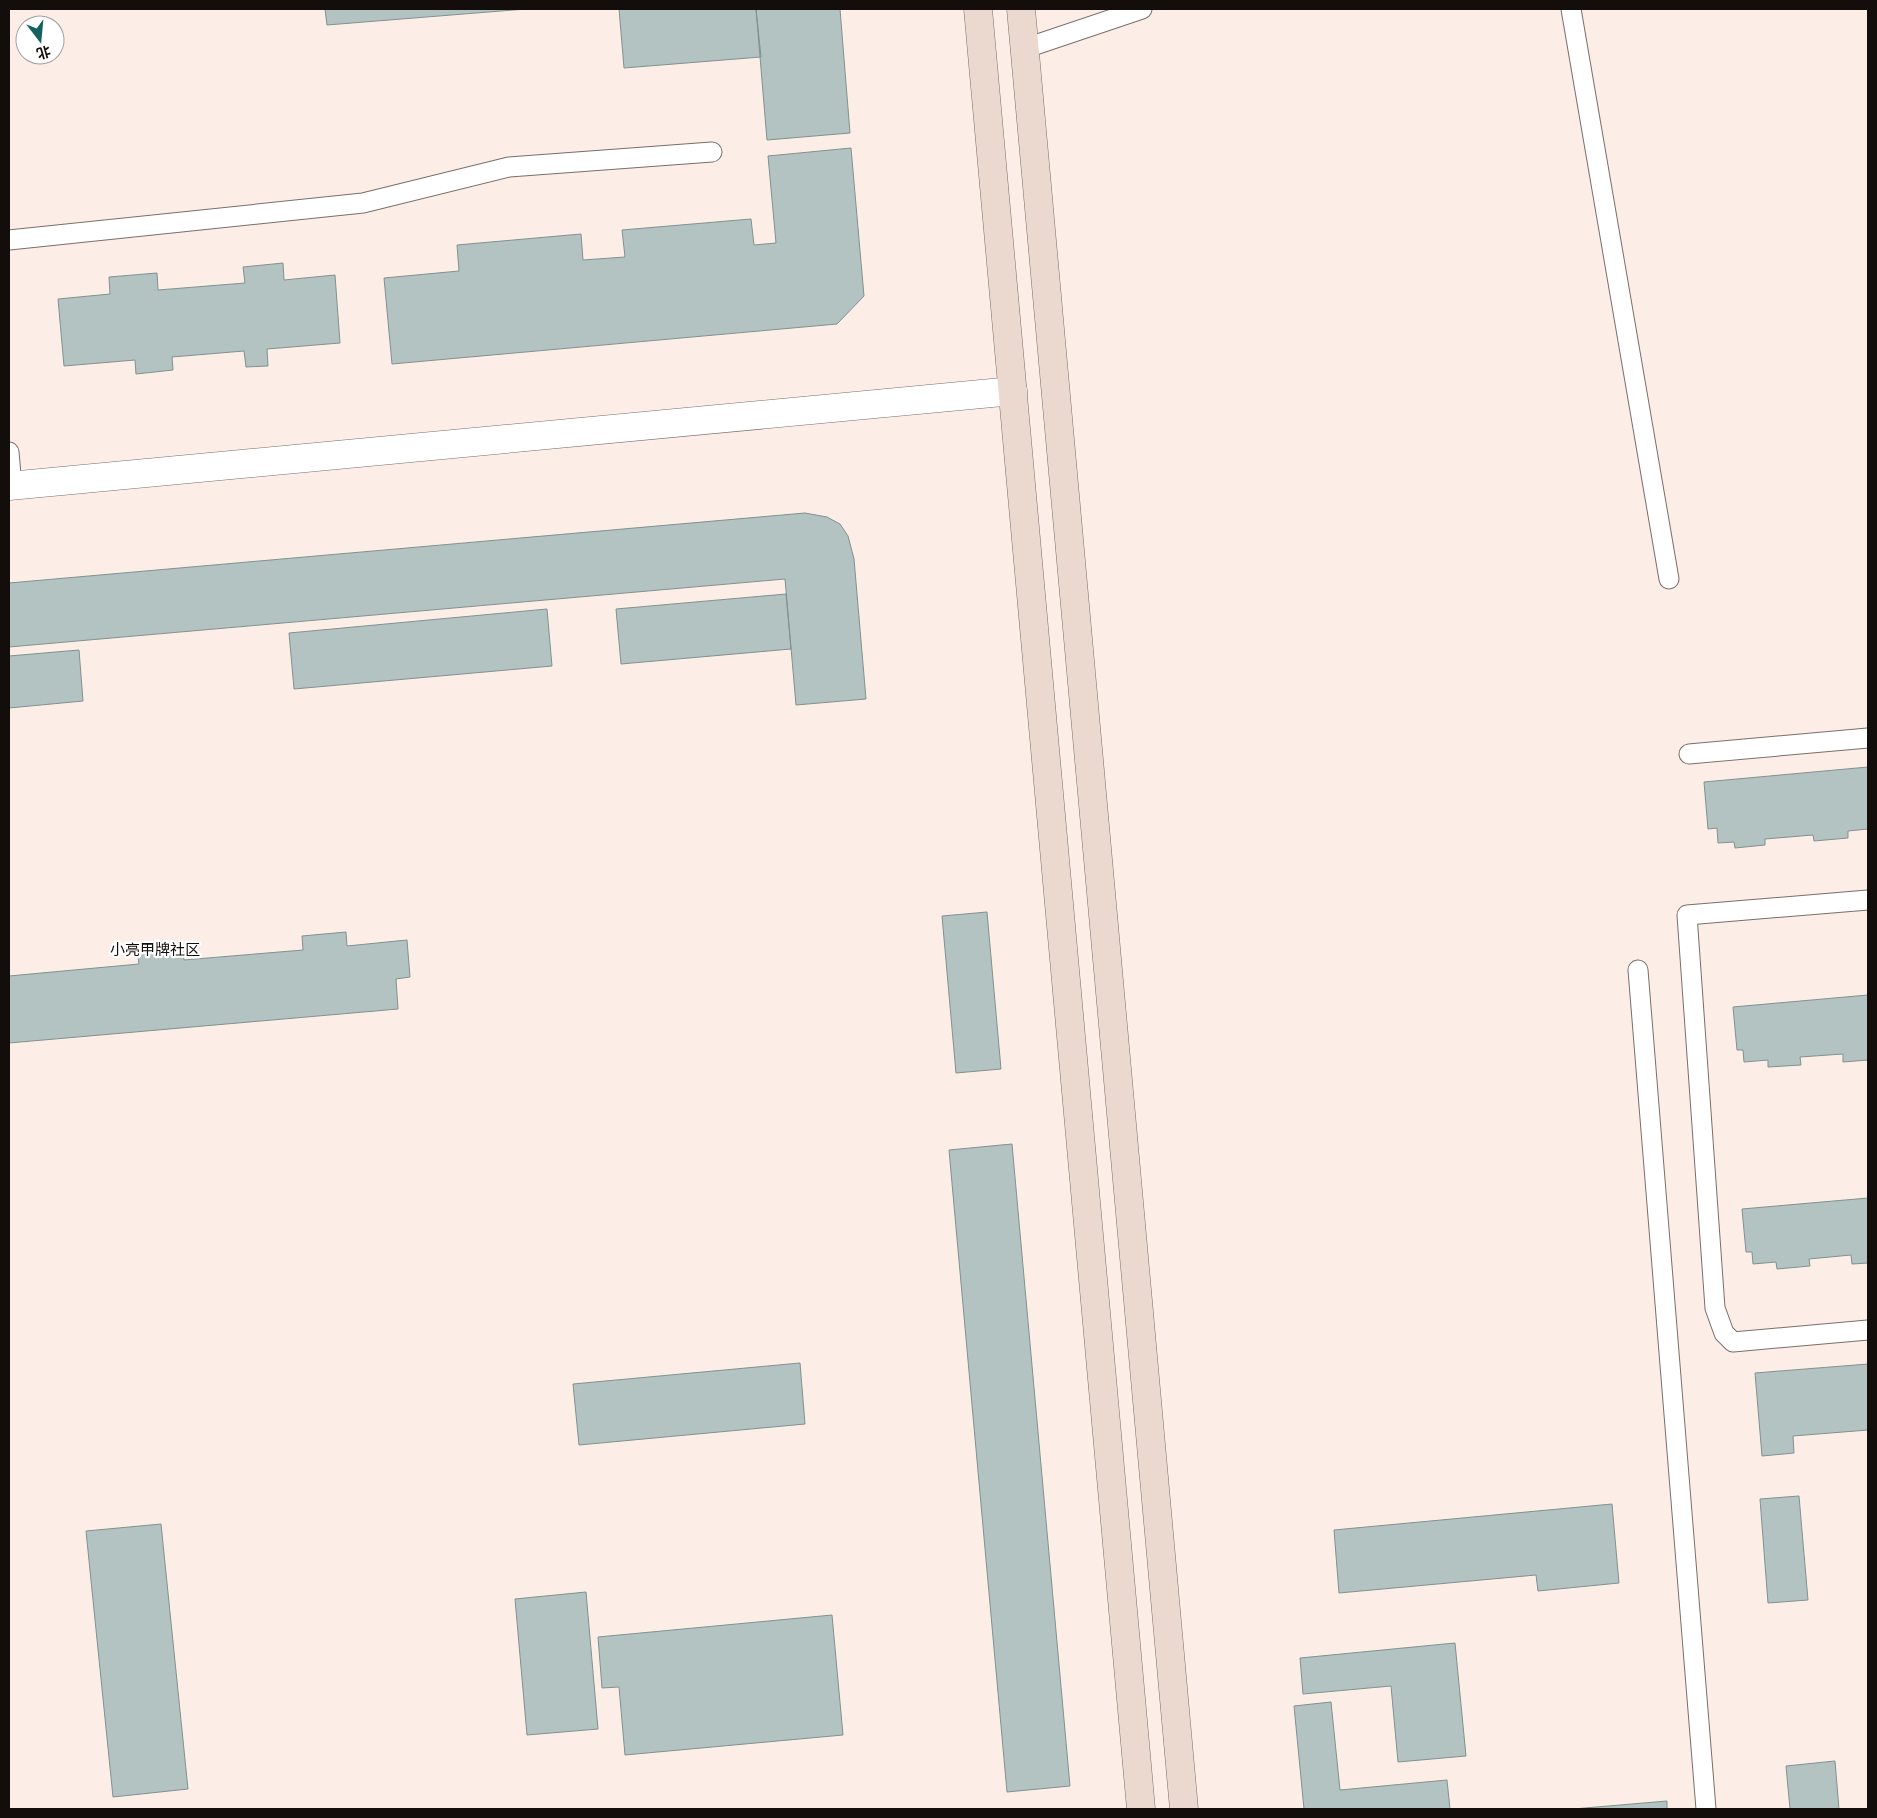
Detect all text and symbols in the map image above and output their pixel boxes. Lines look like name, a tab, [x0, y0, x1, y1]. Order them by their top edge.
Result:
north arrow	[15, 15, 65, 65]
text: 北	[35, 43, 53, 62]
district label: 小亮甲牌社区	[110, 941, 200, 959]

